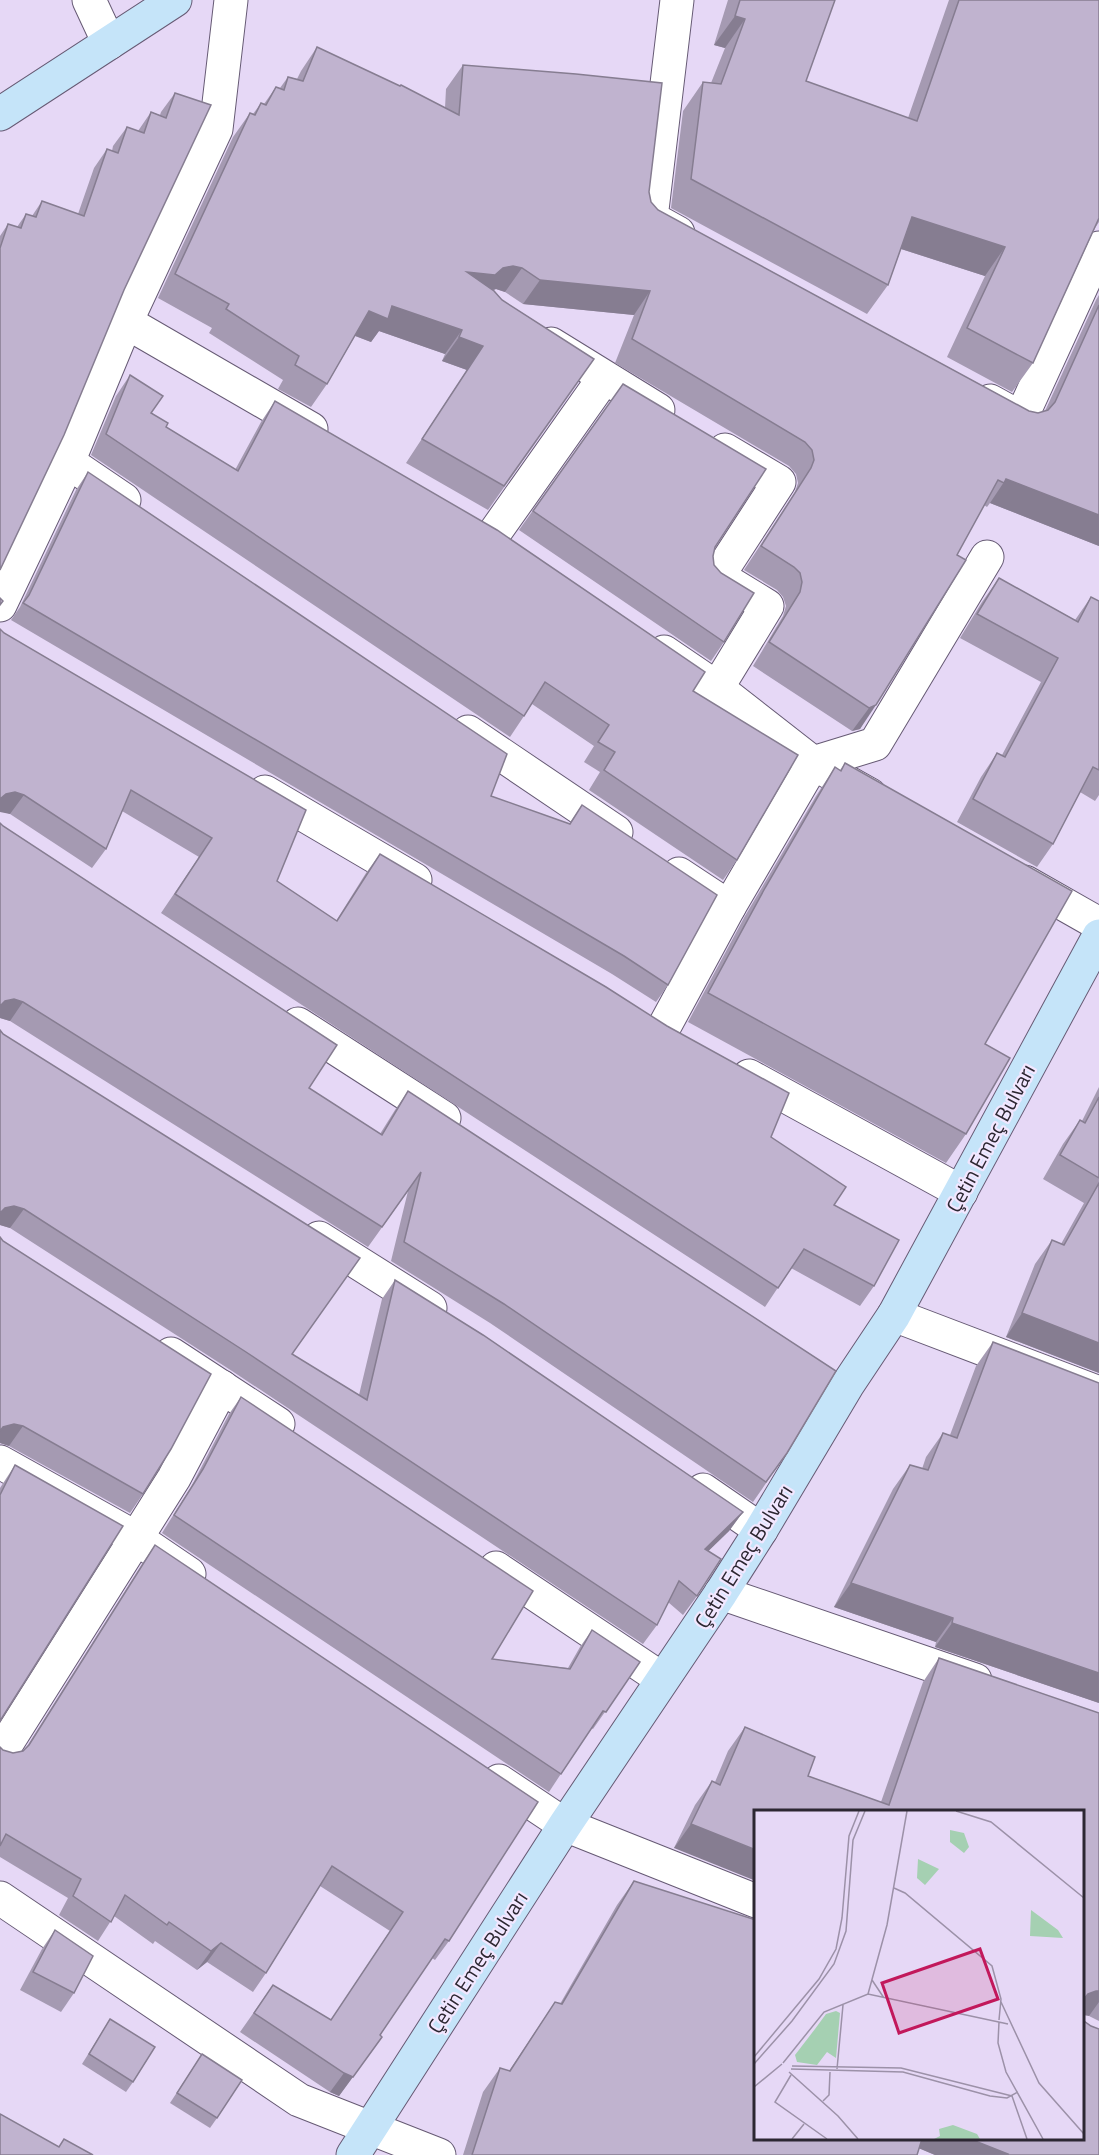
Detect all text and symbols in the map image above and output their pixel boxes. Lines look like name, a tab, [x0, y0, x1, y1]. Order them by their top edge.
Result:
street label: Çetin Emeç Bulvarı	[937, 1058, 1043, 1218]
street label: Çetin Emeç Bulvarı	[686, 1478, 800, 1634]
inset map	[754, 1810, 1084, 2140]
street label: Çetin Emeç Bulvarı	[419, 1884, 535, 2040]

